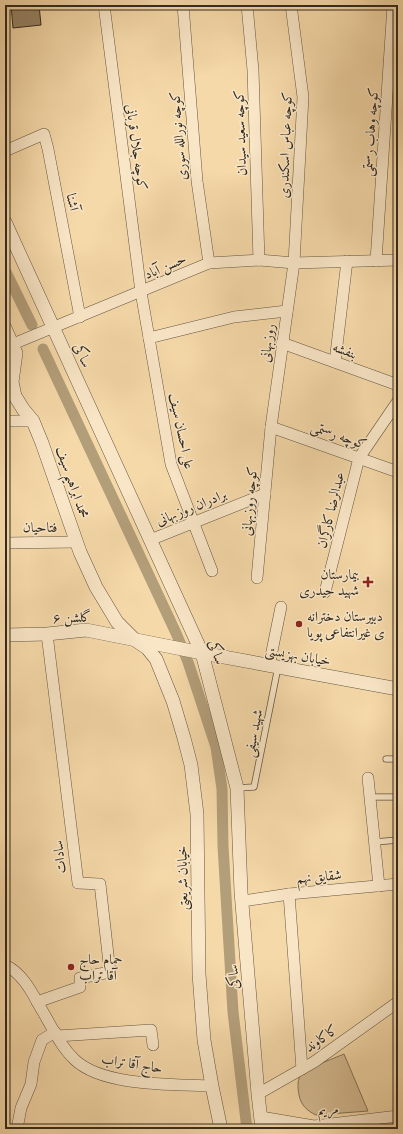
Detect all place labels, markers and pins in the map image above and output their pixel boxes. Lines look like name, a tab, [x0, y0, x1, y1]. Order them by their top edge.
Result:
place label: بیمارستان شهید حیدری	[299, 566, 360, 602]
marker: بیمارستان شهید حیدری	[362, 576, 374, 588]
place label: دبیرستان دخترانه ی غیرانتفاعی پویا	[307, 608, 385, 644]
marker: دبیرستان دخترانه ی غیرانتفاعی پویا	[294, 619, 304, 629]
place label: حمام حاج آقا تراب	[79, 951, 123, 987]
marker: حمام حاج آقا تراب	[66, 962, 76, 972]

